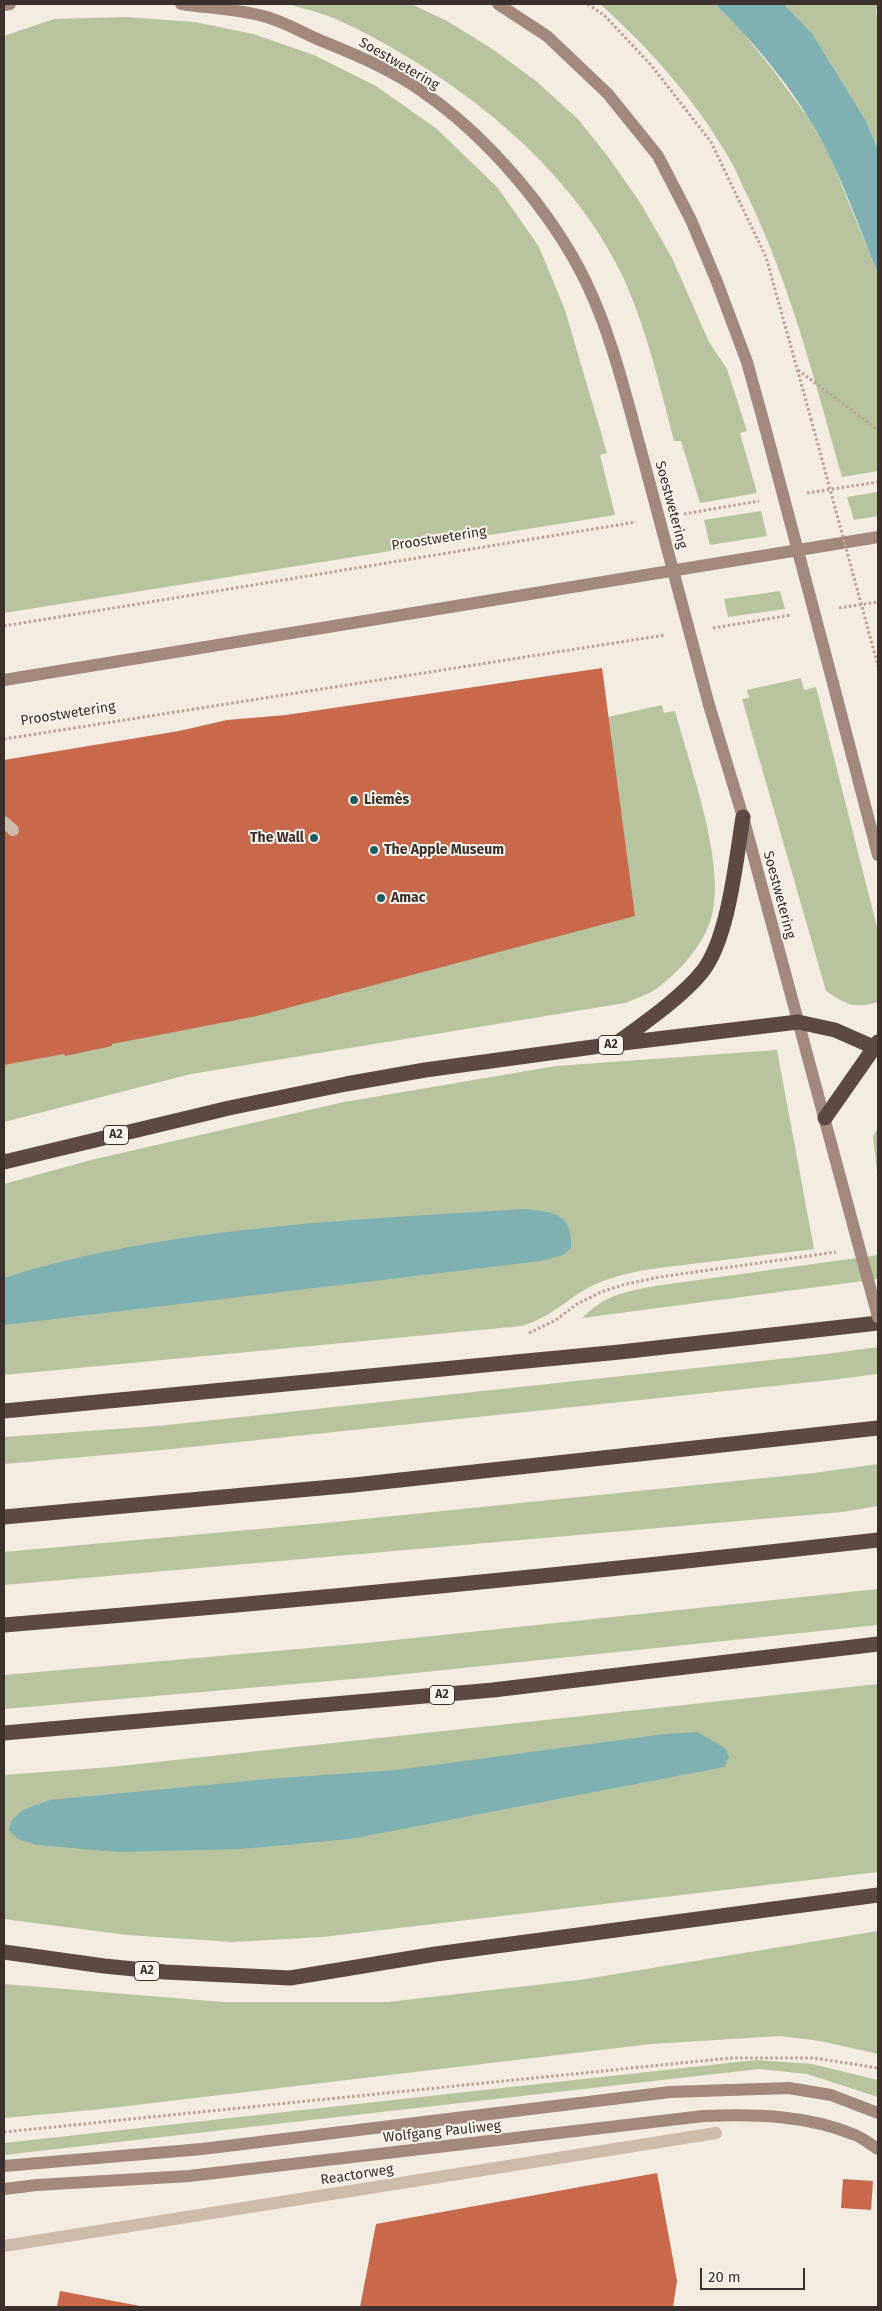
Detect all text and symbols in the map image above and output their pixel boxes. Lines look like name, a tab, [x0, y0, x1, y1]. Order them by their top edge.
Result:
street label: Soestwetering	[356, 34, 442, 94]
street label: Soestwetering	[651, 459, 691, 551]
street label: Proostwetering	[390, 523, 488, 555]
street label: Proostwetering	[19, 698, 117, 730]
place label: Liemès	[364, 792, 409, 808]
marker: Liemès	[348, 794, 360, 806]
place label: The Wall	[250, 830, 304, 846]
marker: The Wall	[308, 832, 320, 844]
place label: The Apple Museum	[384, 842, 504, 858]
marker: The Apple Museum	[368, 844, 380, 856]
street label: Soestwetering	[759, 849, 799, 941]
place label: Amac	[391, 890, 425, 906]
marker: Amac	[375, 892, 387, 904]
road number: A2	[598, 1036, 624, 1054]
road number: A2	[104, 1126, 128, 1144]
road number: A2	[430, 1686, 454, 1704]
road number: A2	[134, 1962, 160, 1980]
street label: Wolfgang Pauliweg	[382, 2117, 502, 2147]
street label: Reactorweg	[319, 2161, 395, 2189]
scale bar	[702, 2258, 807, 2290]
text: 20 m	[708, 2268, 741, 2286]

